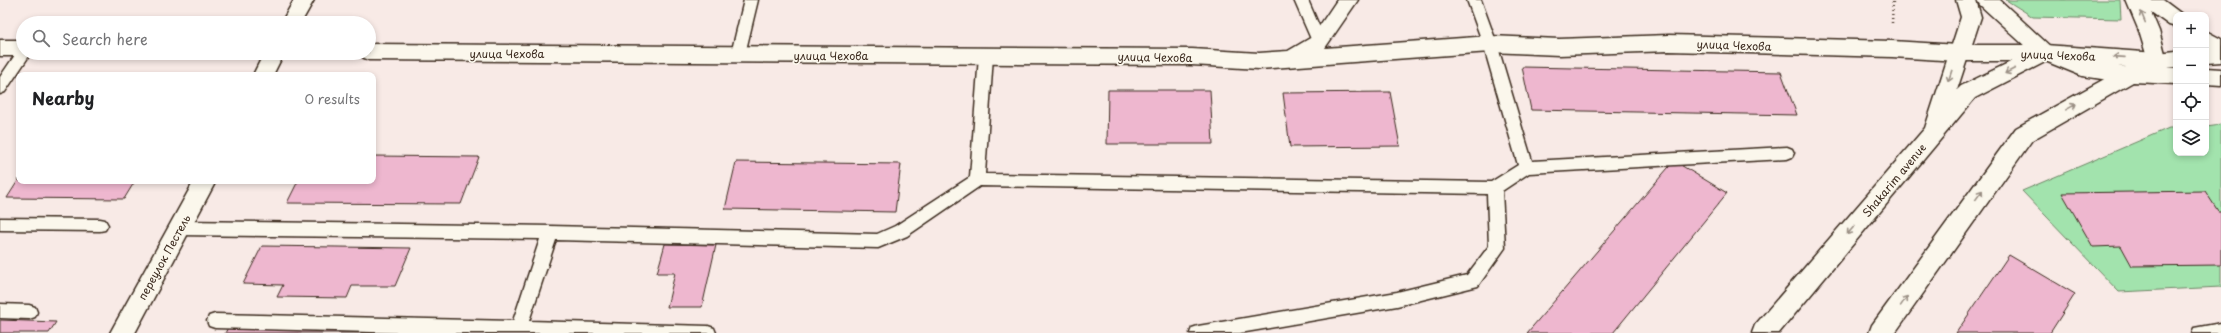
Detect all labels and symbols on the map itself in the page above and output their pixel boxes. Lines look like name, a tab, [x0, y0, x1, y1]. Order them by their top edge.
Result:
one-way arrow	[2139, 11, 2147, 23]
street label: улица Чехова	[1696, 35, 1772, 55]
street label: улица Чехова	[470, 45, 545, 62]
street label: улица Чехова	[2020, 45, 2096, 65]
street label: улица Чехова	[794, 47, 869, 64]
street label: улица Чехова	[1117, 48, 1193, 66]
one-way arrow	[2113, 54, 2126, 61]
one-way arrow	[2005, 68, 2017, 75]
one-way arrow	[1946, 70, 1953, 83]
one-way arrow	[2065, 103, 2077, 111]
street label: Shakarim avenue	[1858, 139, 1930, 221]
one-way arrow	[1975, 190, 1983, 201]
street label: переулок Пестель	[133, 211, 195, 303]
one-way arrow	[1847, 225, 1856, 235]
one-way arrow	[1900, 296, 1908, 307]

